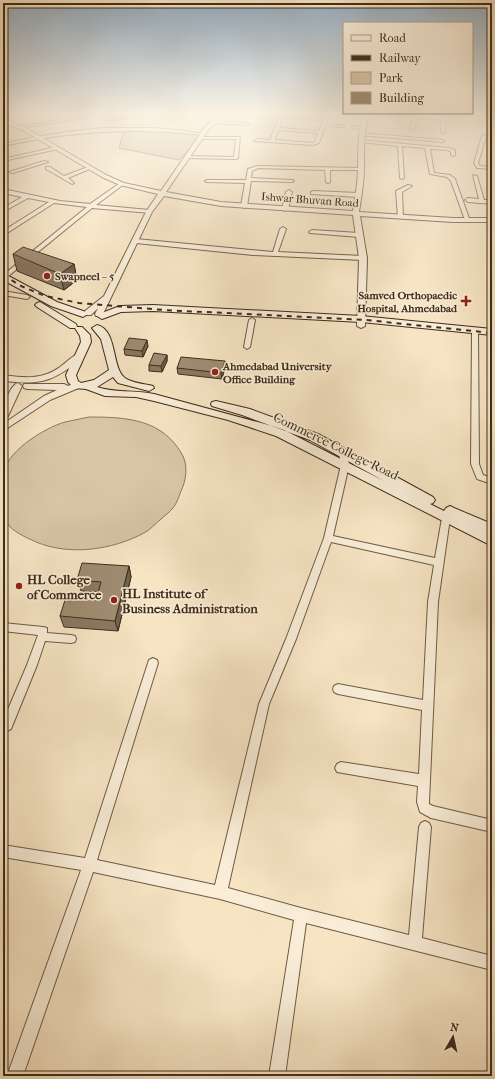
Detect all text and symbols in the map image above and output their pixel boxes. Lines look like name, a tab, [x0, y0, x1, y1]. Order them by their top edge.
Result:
legend	[343, 22, 473, 114]
text: Road	[379, 31, 406, 45]
text: Railway	[379, 51, 421, 65]
text: Park	[379, 71, 404, 85]
text: Building	[379, 91, 424, 105]
street label: Ishwar Bhuvan Road	[261, 190, 360, 210]
place label: Swapneel – 5	[55, 270, 114, 283]
marker: Swapneel – 5	[42, 271, 52, 281]
place label: Samved Orthopaedic Hospital, Ahmedabad	[357, 289, 458, 315]
marker: Samved Orthopaedic Hospital, Ahmedabad	[460, 295, 472, 307]
place label: Ahmedabad University Office Building	[222, 360, 333, 386]
marker: Ahmedabad University Office Building	[210, 367, 220, 377]
street label: Commerce College Road	[271, 409, 402, 483]
place label: HL College of Commerce	[27, 572, 102, 602]
marker: HL College of Commerce	[14, 581, 24, 591]
place label: HL Institute of Business Administration	[122, 586, 258, 616]
marker: HL Institute of Business Administration	[109, 595, 119, 605]
north arrow	[433, 1017, 473, 1057]
text: N	[449, 1021, 460, 1035]

